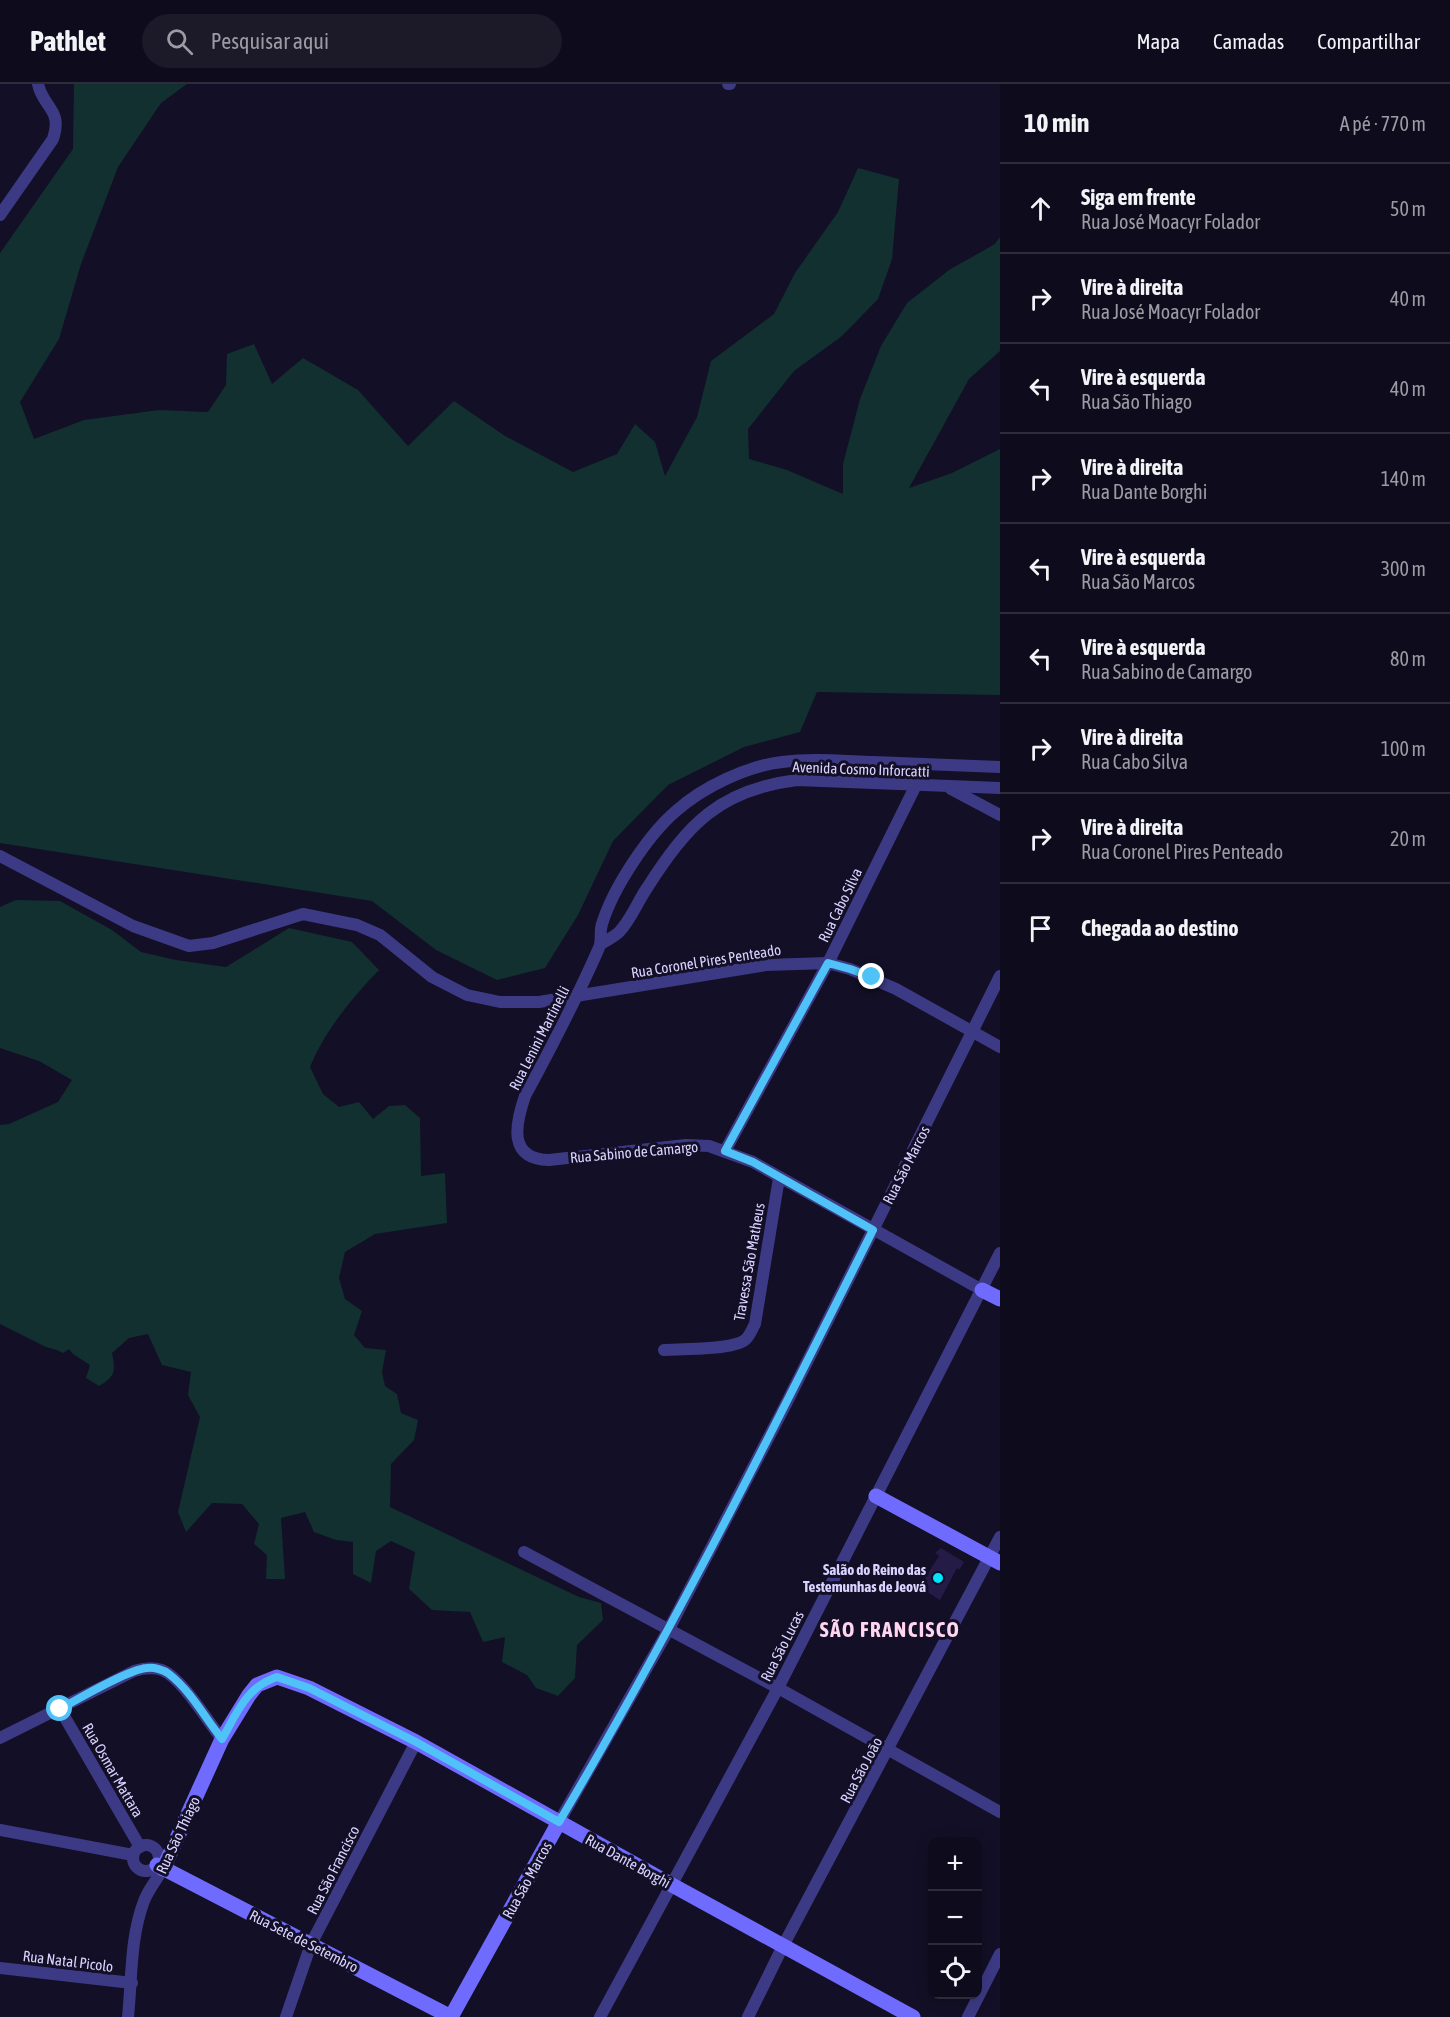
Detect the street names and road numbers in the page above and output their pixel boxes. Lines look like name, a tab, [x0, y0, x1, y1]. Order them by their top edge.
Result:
street label: Avenida Cosmo Inforcatti	[792, 758, 930, 780]
street label: Rua Cabo Silva	[815, 865, 865, 945]
street label: Rua Coronel Pires Penteado	[630, 941, 782, 981]
street label: Rua Lenini Martinelli	[505, 983, 573, 1093]
street label: Rua São Marcos	[879, 1123, 933, 1207]
street label: Rua Sabino de Camargo	[569, 1138, 699, 1166]
street label: Travessa São Matheus	[730, 1202, 768, 1322]
street label: Rua São Lucas	[757, 1608, 807, 1684]
street label: Rua Osmar Mattara	[79, 1720, 147, 1820]
street label: Rua São João	[837, 1734, 885, 1806]
street label: Rua São Thiago	[153, 1794, 203, 1876]
street label: Rua São Francisco	[303, 1823, 363, 1917]
street label: Rua Dante Borghi	[582, 1831, 674, 1891]
street label: Rua São Marcos	[499, 1838, 555, 1922]
street label: Rua Sete de Setembro	[247, 1906, 361, 1976]
street label: Rua Natal Picolo	[22, 1947, 114, 1975]

